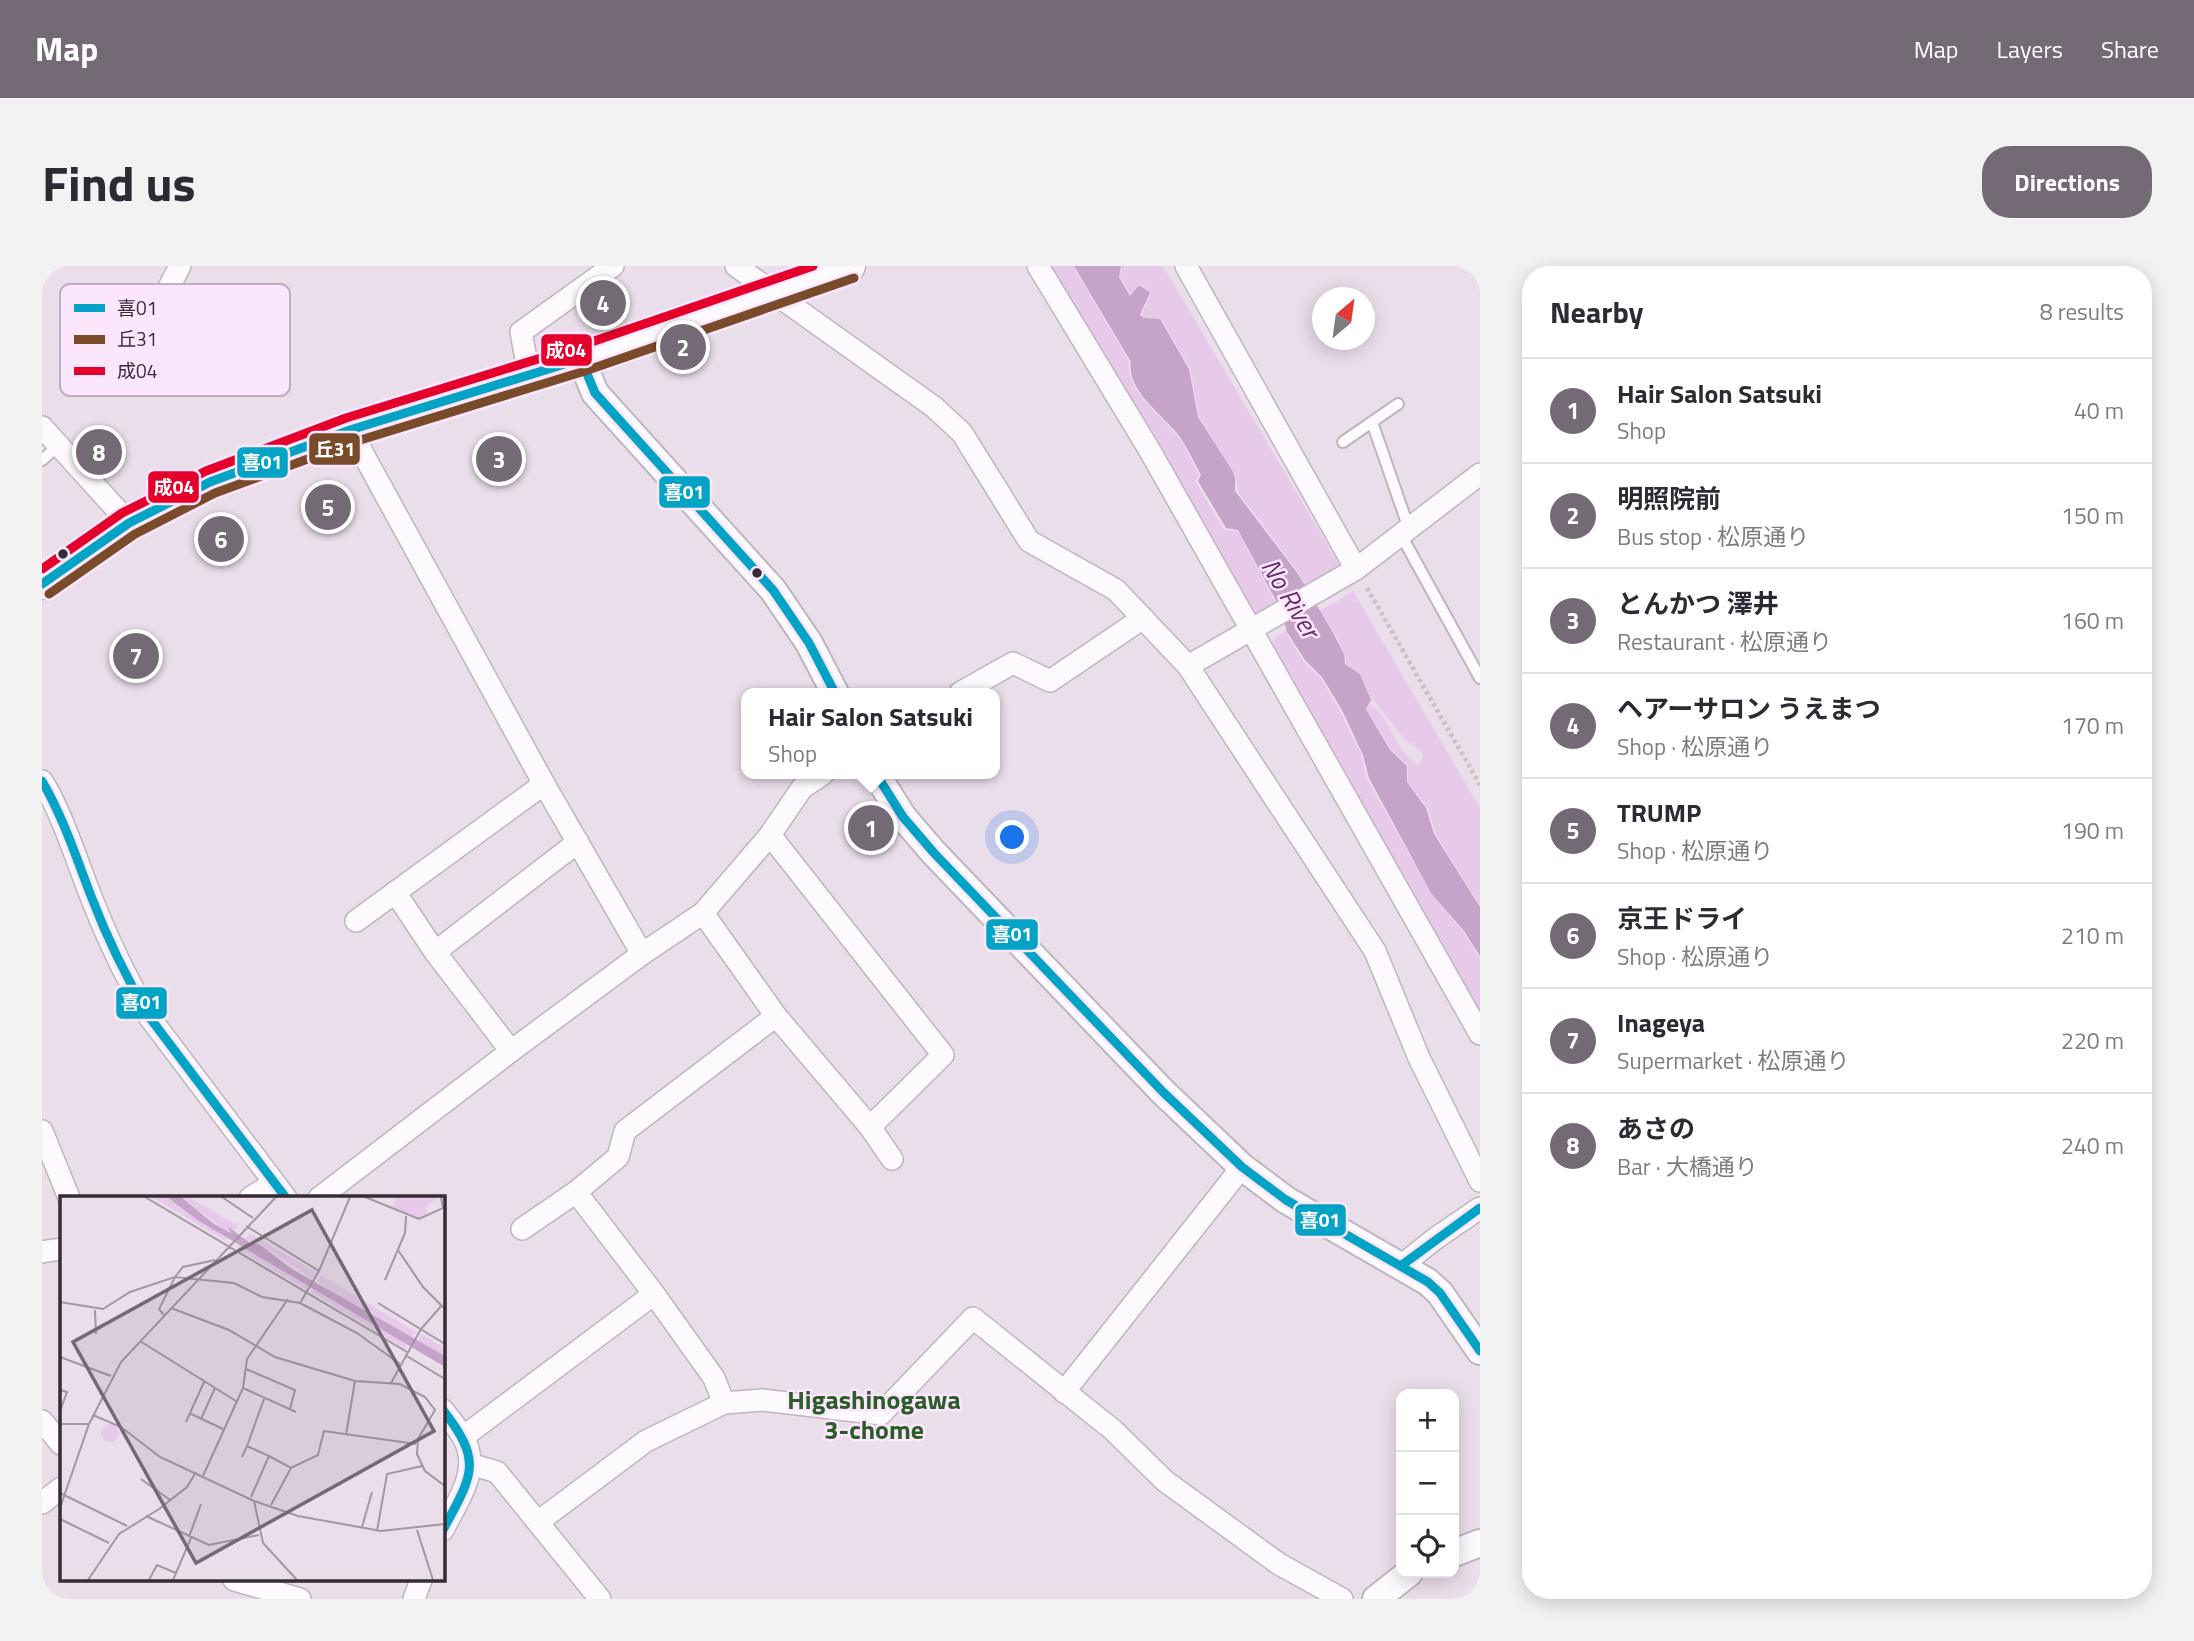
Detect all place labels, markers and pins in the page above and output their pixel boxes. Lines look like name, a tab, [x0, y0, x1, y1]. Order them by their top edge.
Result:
pin: 4	[580, 277, 626, 329]
pin: 2	[660, 321, 706, 373]
pin: 8	[76, 426, 122, 478]
pin: 3	[476, 433, 522, 485]
pin: 5	[305, 481, 351, 533]
pin: 6	[198, 513, 244, 565]
unlabelled marker	[56, 547, 70, 561]
unlabelled marker	[750, 566, 764, 580]
pin: 7	[113, 630, 159, 682]
pin: 1	[848, 802, 894, 854]

